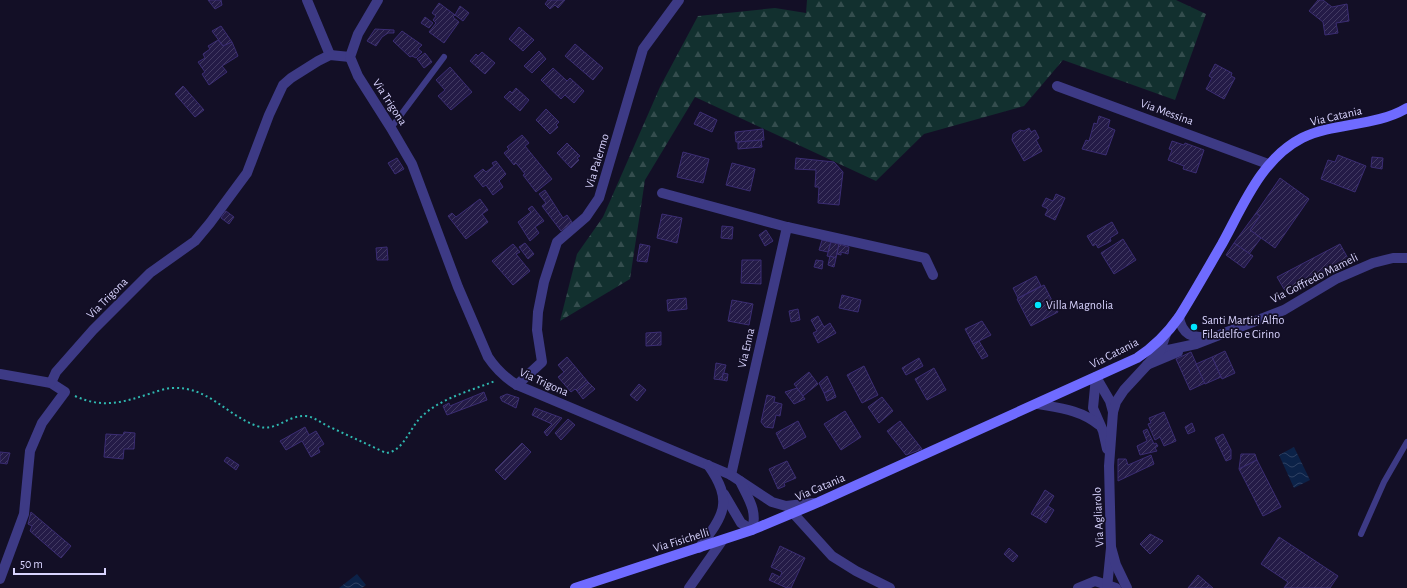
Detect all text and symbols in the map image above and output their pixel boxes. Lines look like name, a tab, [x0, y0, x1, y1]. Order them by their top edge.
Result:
street label: Via Trigona	[371, 77, 410, 128]
street label: Via Messina	[1139, 97, 1196, 127]
street label: Via Catania	[1309, 104, 1364, 128]
street label: Via Palermo	[583, 132, 611, 190]
street label: Via Goffredo Mameli	[1268, 251, 1360, 305]
street label: Via Trigona	[84, 275, 130, 321]
place label: Villa Magnolia	[1046, 299, 1114, 311]
marker: Villa Magnolia	[1033, 300, 1043, 310]
place label: Santi Martiri Alfio Filadelfo e Cirino	[1202, 314, 1284, 340]
marker: Santi Martiri Alfio Filadelfo e Cirino	[1189, 322, 1199, 332]
street label: Via Enna	[736, 326, 757, 369]
street label: Via Catania	[1088, 335, 1141, 370]
street label: Via Trigona	[518, 366, 571, 398]
street label: Via Catania	[793, 471, 847, 503]
street label: Via Agliarolo	[1090, 487, 1106, 547]
street label: Via Fisichelli	[652, 526, 710, 554]
scale bar	[14, 550, 105, 576]
text: 50 m	[20, 558, 43, 570]

